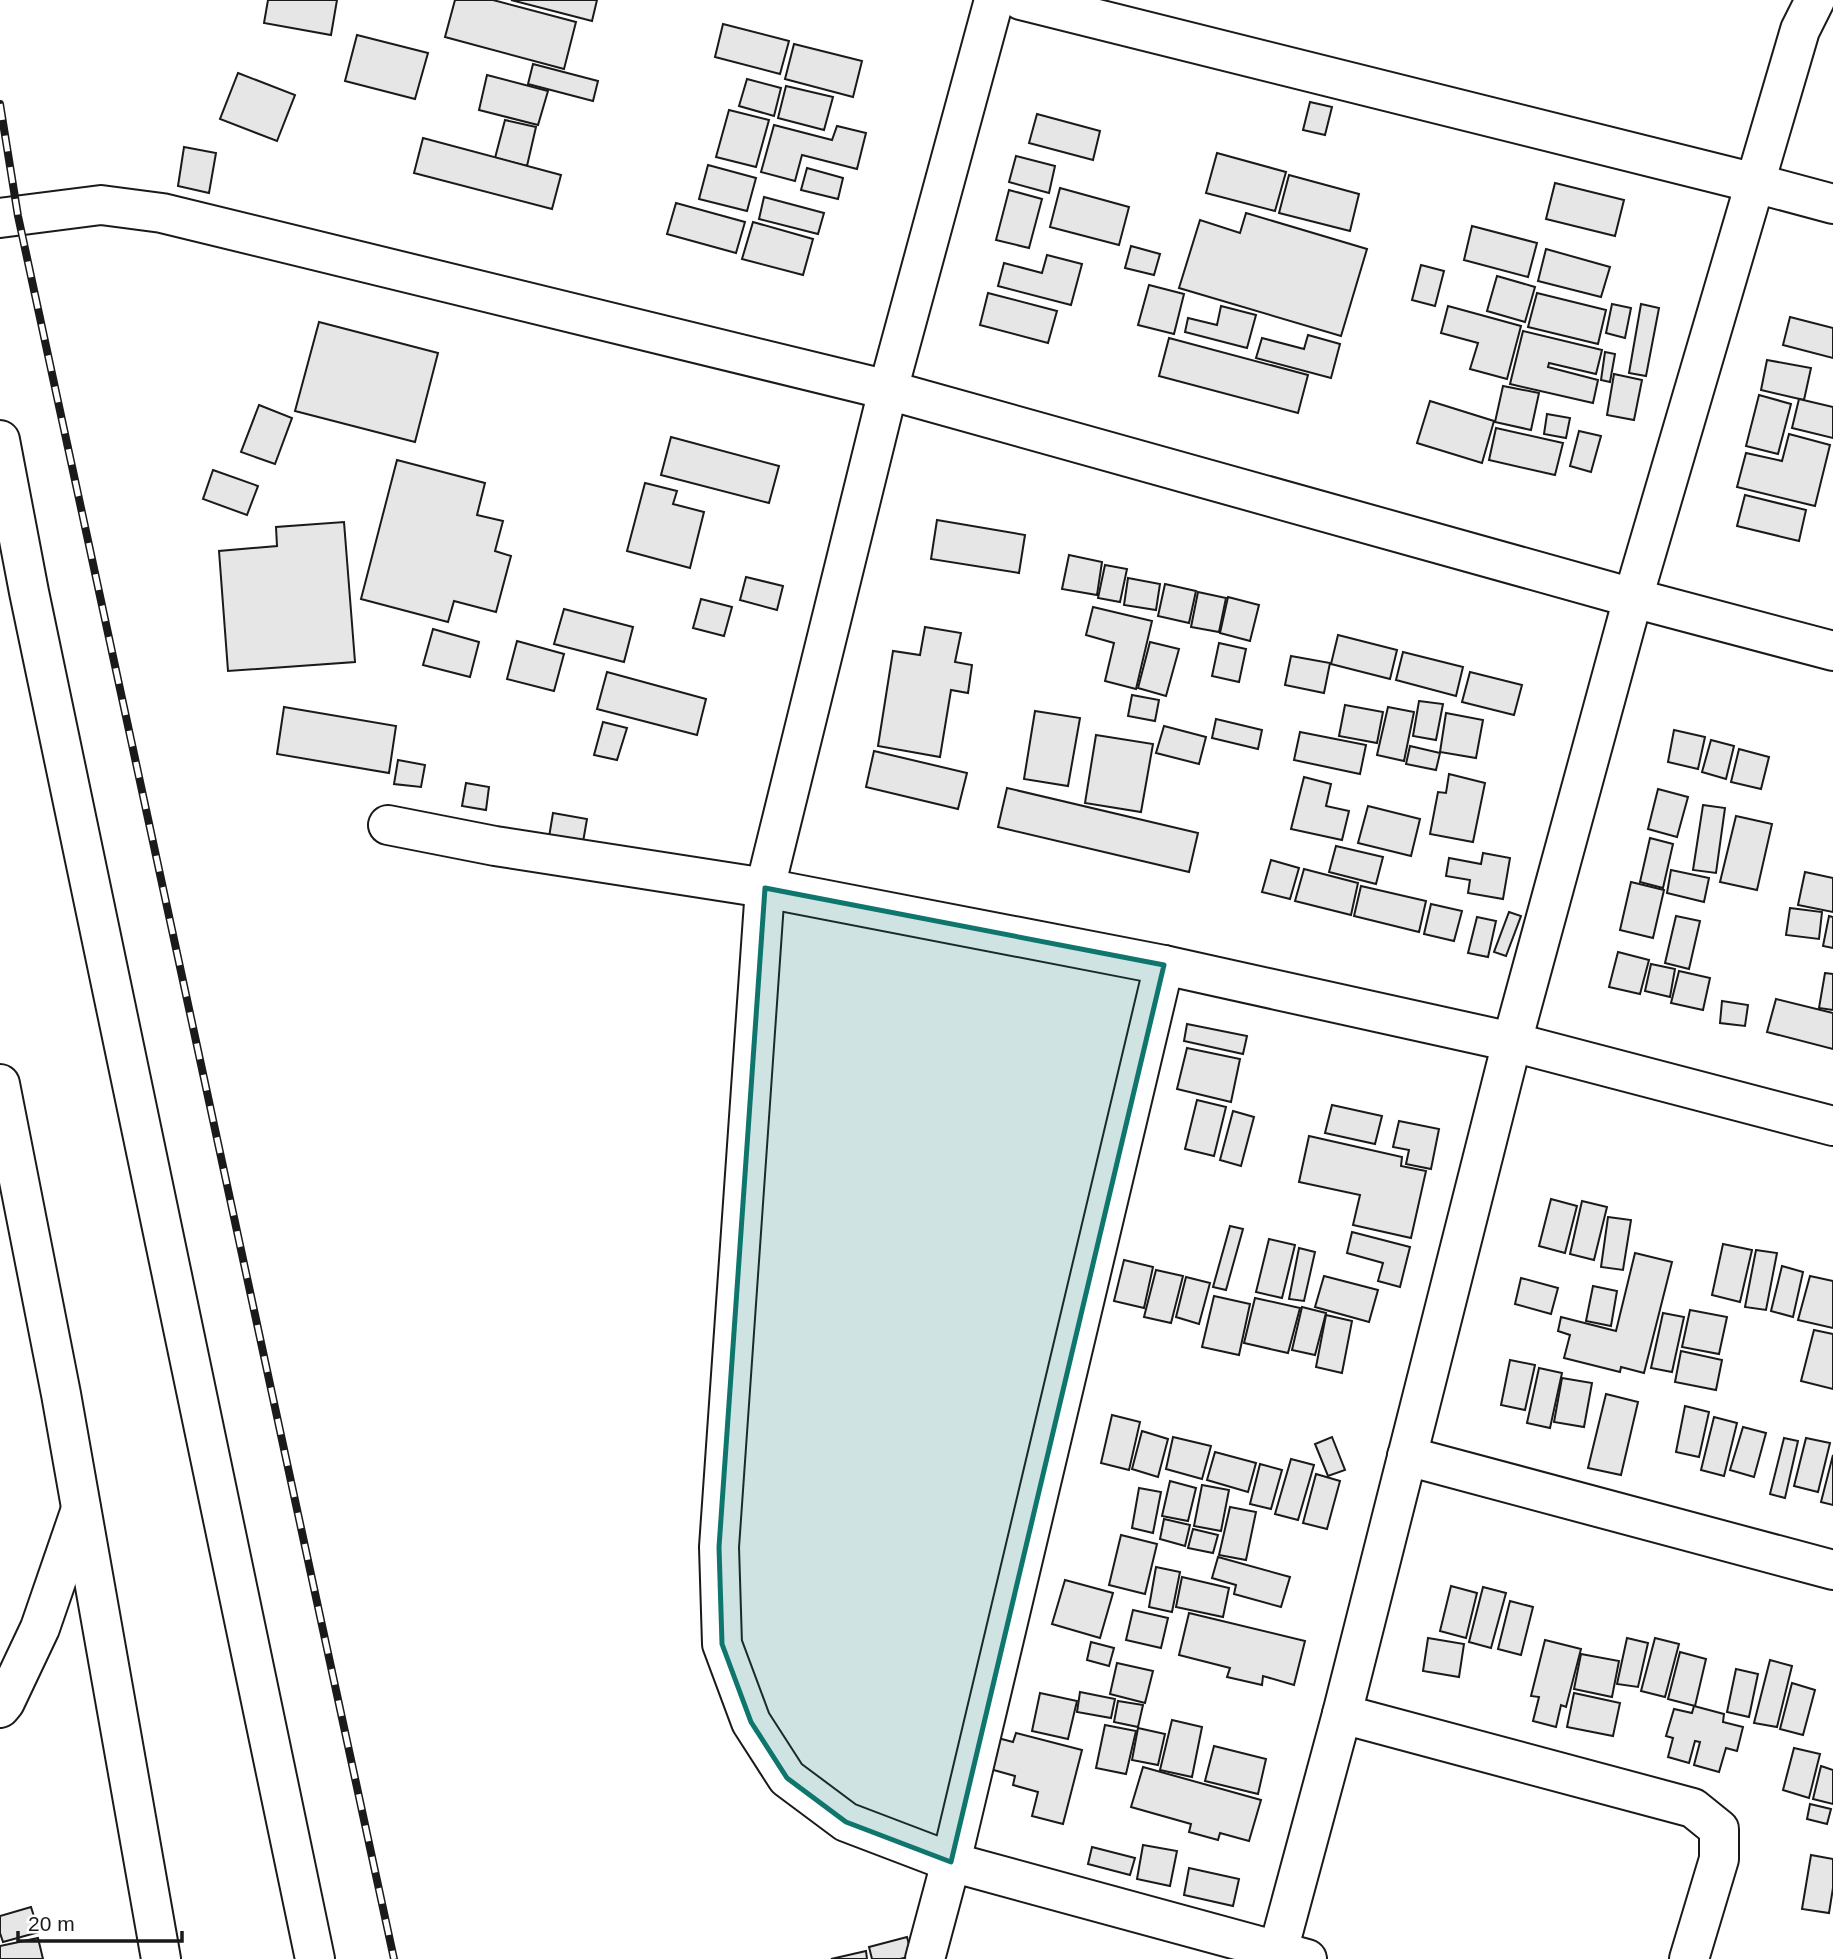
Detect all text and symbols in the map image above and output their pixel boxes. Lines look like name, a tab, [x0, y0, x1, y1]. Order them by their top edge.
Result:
scale bar	[18, 1899, 182, 1943]
text: 20 m	[28, 1912, 75, 1935]

